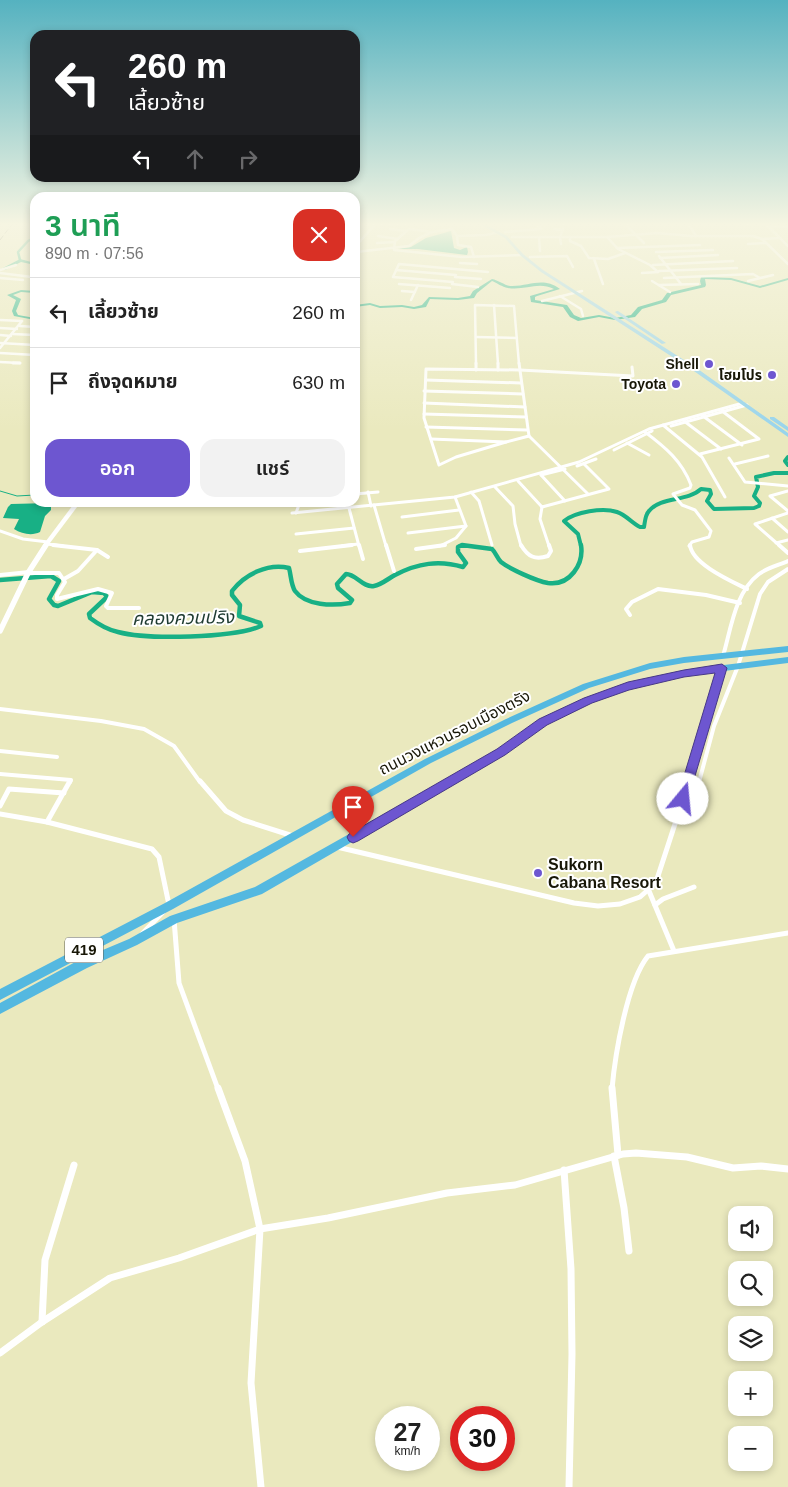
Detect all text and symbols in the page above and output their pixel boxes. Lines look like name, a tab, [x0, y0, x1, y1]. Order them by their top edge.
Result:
text: 260 m	[128, 46, 227, 85]
icon: left	[45, 50, 110, 115]
text: เลี้ยวซ้าย	[128, 90, 205, 115]
icon: left	[128, 145, 156, 173]
icon: ahead	[181, 145, 209, 173]
icon: right	[234, 145, 262, 173]
text: 3 นาที	[45, 209, 121, 242]
button: close	[293, 209, 345, 261]
text: 890 m · 07:56	[45, 245, 144, 262]
icon: left	[45, 299, 73, 327]
text: เลี้ยวซ้าย	[88, 301, 159, 322]
text: 260 m	[292, 302, 345, 323]
place label: Shell	[666, 356, 699, 372]
marker: Shell	[703, 358, 715, 370]
place label: โฮมโปร	[719, 367, 762, 383]
icon: arrive	[45, 369, 73, 397]
marker: โฮมโปร	[766, 369, 778, 381]
text: ถึงจุดหมาย	[88, 371, 178, 392]
text: 630 m	[292, 372, 345, 393]
place label: Toyota	[621, 376, 666, 392]
marker: Toyota	[670, 378, 682, 390]
button: ออก	[45, 439, 190, 497]
button: แชร์	[200, 439, 345, 497]
water label: คลองควนปริง	[132, 607, 235, 629]
street label: ถนนวงแหวนรอบเมืองตรัง	[376, 687, 533, 778]
position arrow	[656, 772, 708, 824]
pin	[332, 786, 374, 837]
icon: arrive	[339, 793, 367, 821]
place label: Sukorn Cabana Resort	[548, 856, 662, 891]
marker: Sukorn Cabana Resort	[532, 867, 544, 879]
road number: 419	[65, 938, 103, 962]
map controls	[728, 1206, 773, 1471]
button: sound	[728, 1206, 773, 1251]
button: search	[728, 1261, 773, 1306]
button: layers	[728, 1316, 773, 1361]
button: +	[728, 1371, 773, 1416]
speed limit sign: 30	[450, 1406, 515, 1471]
text: 27	[394, 1418, 421, 1446]
button: −	[728, 1426, 773, 1471]
text: km/h	[394, 1444, 421, 1458]

